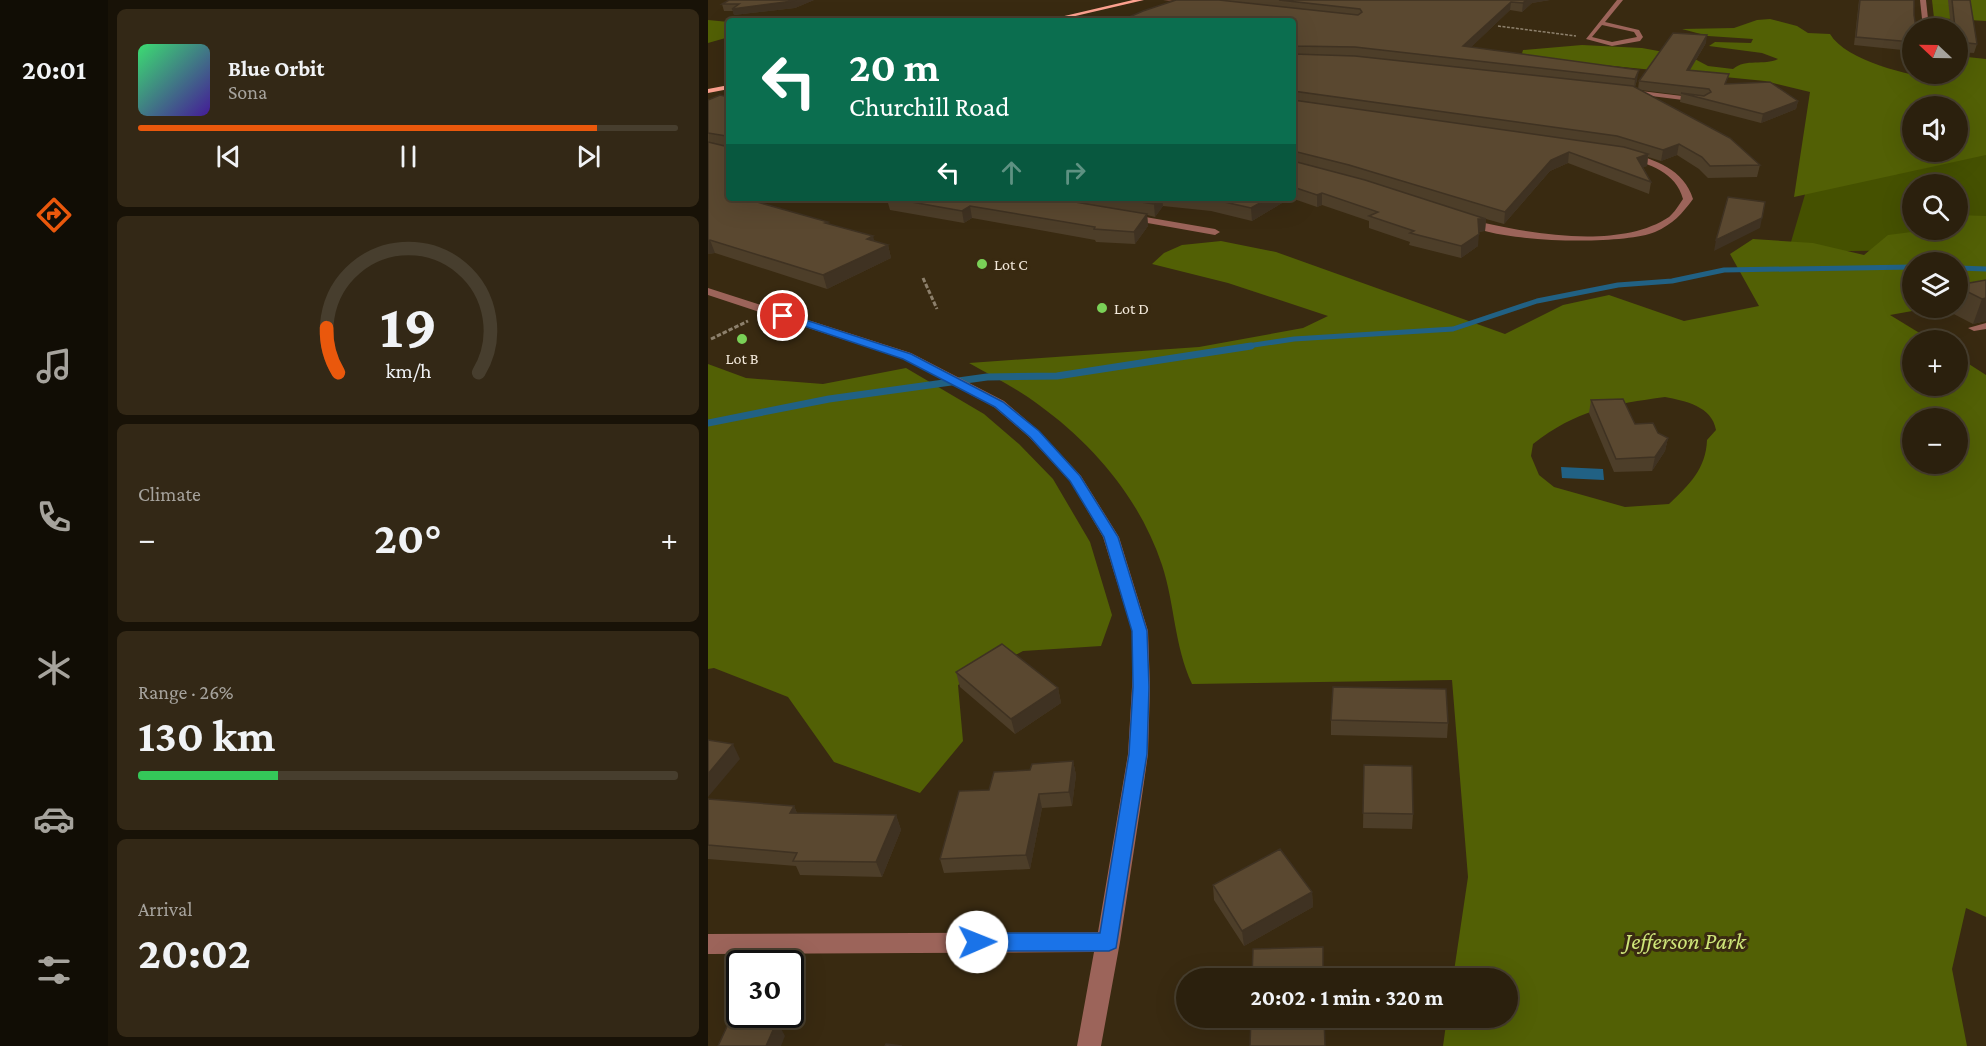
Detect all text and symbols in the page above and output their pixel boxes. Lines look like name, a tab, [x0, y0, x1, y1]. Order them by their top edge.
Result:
north arrow	[1902, 18, 1968, 84]
map controls	[1902, 18, 1968, 474]
icon: left	[750, 42, 828, 120]
text: 20 m	[849, 43, 940, 90]
text: 20:01	[22, 55, 86, 85]
text: Blue Orbit	[228, 56, 324, 81]
text: Sona	[228, 81, 267, 103]
text: Churchill Road	[849, 92, 1009, 122]
button: sound	[1902, 96, 1968, 162]
icon: previous	[212, 140, 245, 173]
icon: pause	[392, 140, 425, 173]
icon: next	[572, 140, 605, 173]
icon: left	[932, 156, 965, 189]
icon: ahead	[995, 156, 1028, 189]
icon: right	[1058, 156, 1091, 189]
button: search	[1902, 174, 1968, 240]
icon: directions	[33, 194, 75, 236]
button: layers	[1902, 252, 1968, 318]
place label: Lot C	[994, 256, 1028, 273]
marker: Lot C	[975, 257, 989, 271]
pin	[757, 290, 808, 341]
text: 19	[379, 291, 437, 360]
icon: arrive	[766, 299, 799, 332]
place label: Lot D	[1114, 300, 1149, 317]
marker: Lot D	[1095, 301, 1109, 315]
button: +	[1902, 330, 1968, 396]
marker: Lot B	[735, 332, 749, 346]
icon: music	[33, 345, 75, 387]
place label: Lot B	[726, 350, 759, 367]
text: km/h	[385, 359, 432, 383]
button: −	[1902, 408, 1968, 474]
text: Climate	[138, 483, 201, 505]
icon: phone	[33, 496, 75, 538]
text: 20°	[374, 513, 442, 563]
text: −	[138, 520, 155, 557]
text: +	[661, 520, 678, 557]
icon: climate	[33, 647, 75, 689]
text: Range · 26%	[138, 681, 234, 703]
text: 130 km	[138, 711, 275, 761]
icon: car	[33, 798, 75, 840]
text: Arrival	[138, 898, 192, 920]
position arrow	[945, 910, 1009, 974]
park label: Jefferson Park	[1620, 927, 1747, 954]
text: 20:02	[138, 928, 251, 978]
icon: filters	[33, 949, 75, 991]
speed limit sign: 30	[726, 950, 804, 1028]
text: 20:02 · 1 min · 320 m	[1251, 985, 1443, 1010]

